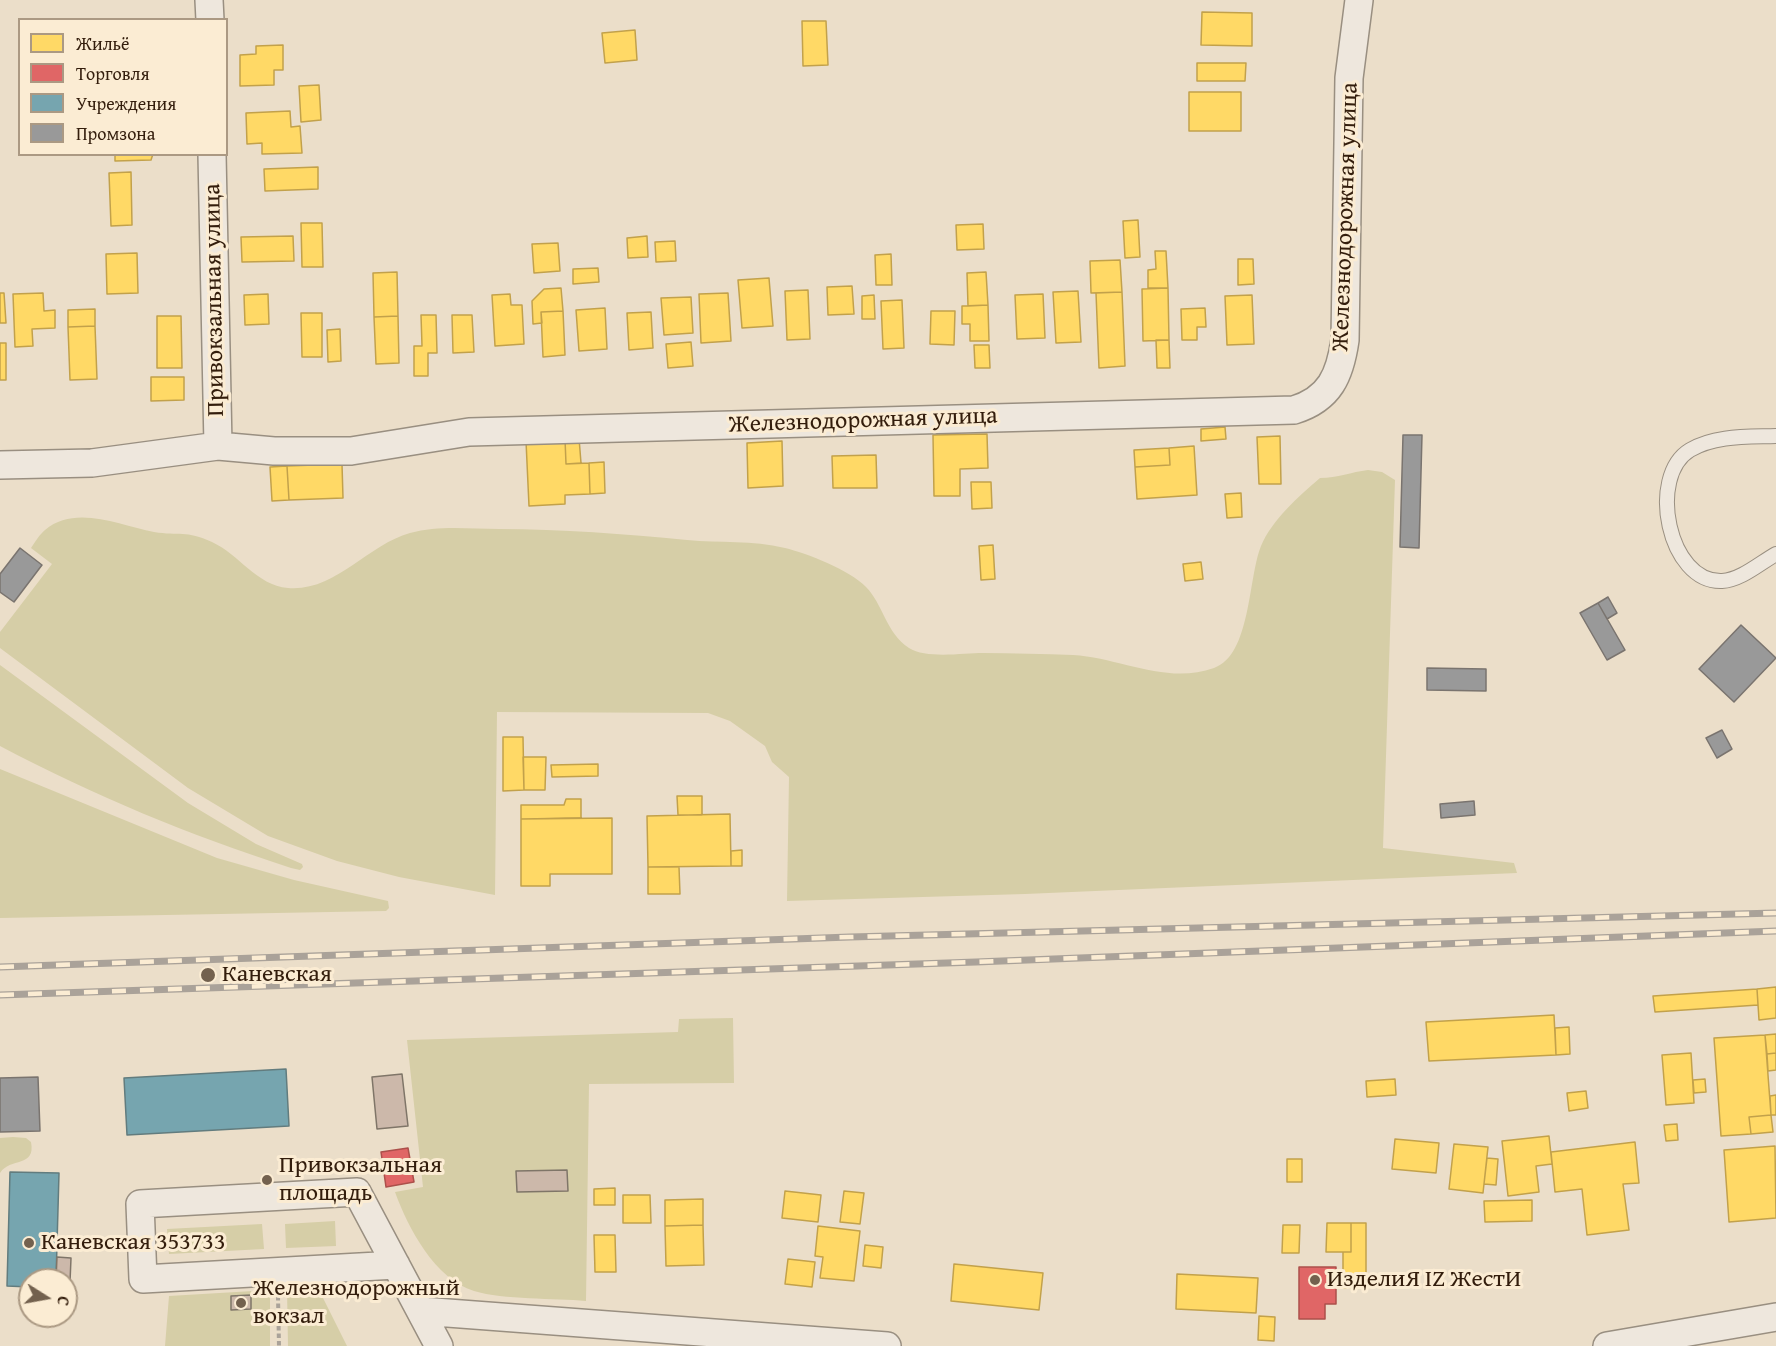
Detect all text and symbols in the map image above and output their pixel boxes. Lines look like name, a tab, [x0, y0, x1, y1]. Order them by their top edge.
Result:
legend	[18, 18, 228, 156]
text: Жильё	[76, 30, 130, 57]
text: Торговля	[76, 60, 150, 87]
street label: Железнодорожная улица	[1327, 82, 1365, 352]
text: Учреждения	[76, 90, 176, 117]
text: Промзона	[76, 120, 155, 147]
street label: Привокзальная улица	[199, 183, 231, 417]
street label: Железнодорожная улица	[728, 402, 998, 440]
place label: Каневская	[222, 961, 332, 989]
marker: Каневская	[199, 966, 217, 984]
place label: Привокзальная площадь	[279, 1152, 442, 1208]
marker: Привокзальная площадь	[260, 1173, 274, 1187]
place label: Каневская 353733	[41, 1229, 225, 1257]
marker: Каневская 353733	[22, 1236, 36, 1250]
place label: ИзделиЯ IZ ЖестИ	[1327, 1266, 1521, 1294]
north arrow	[18, 1268, 78, 1328]
marker: ИзделиЯ IZ ЖестИ	[1308, 1273, 1322, 1287]
place label: Железнодорожный вокзал	[253, 1275, 460, 1331]
text: С	[51, 1294, 76, 1308]
marker: Железнодорожный вокзал	[234, 1296, 248, 1310]

